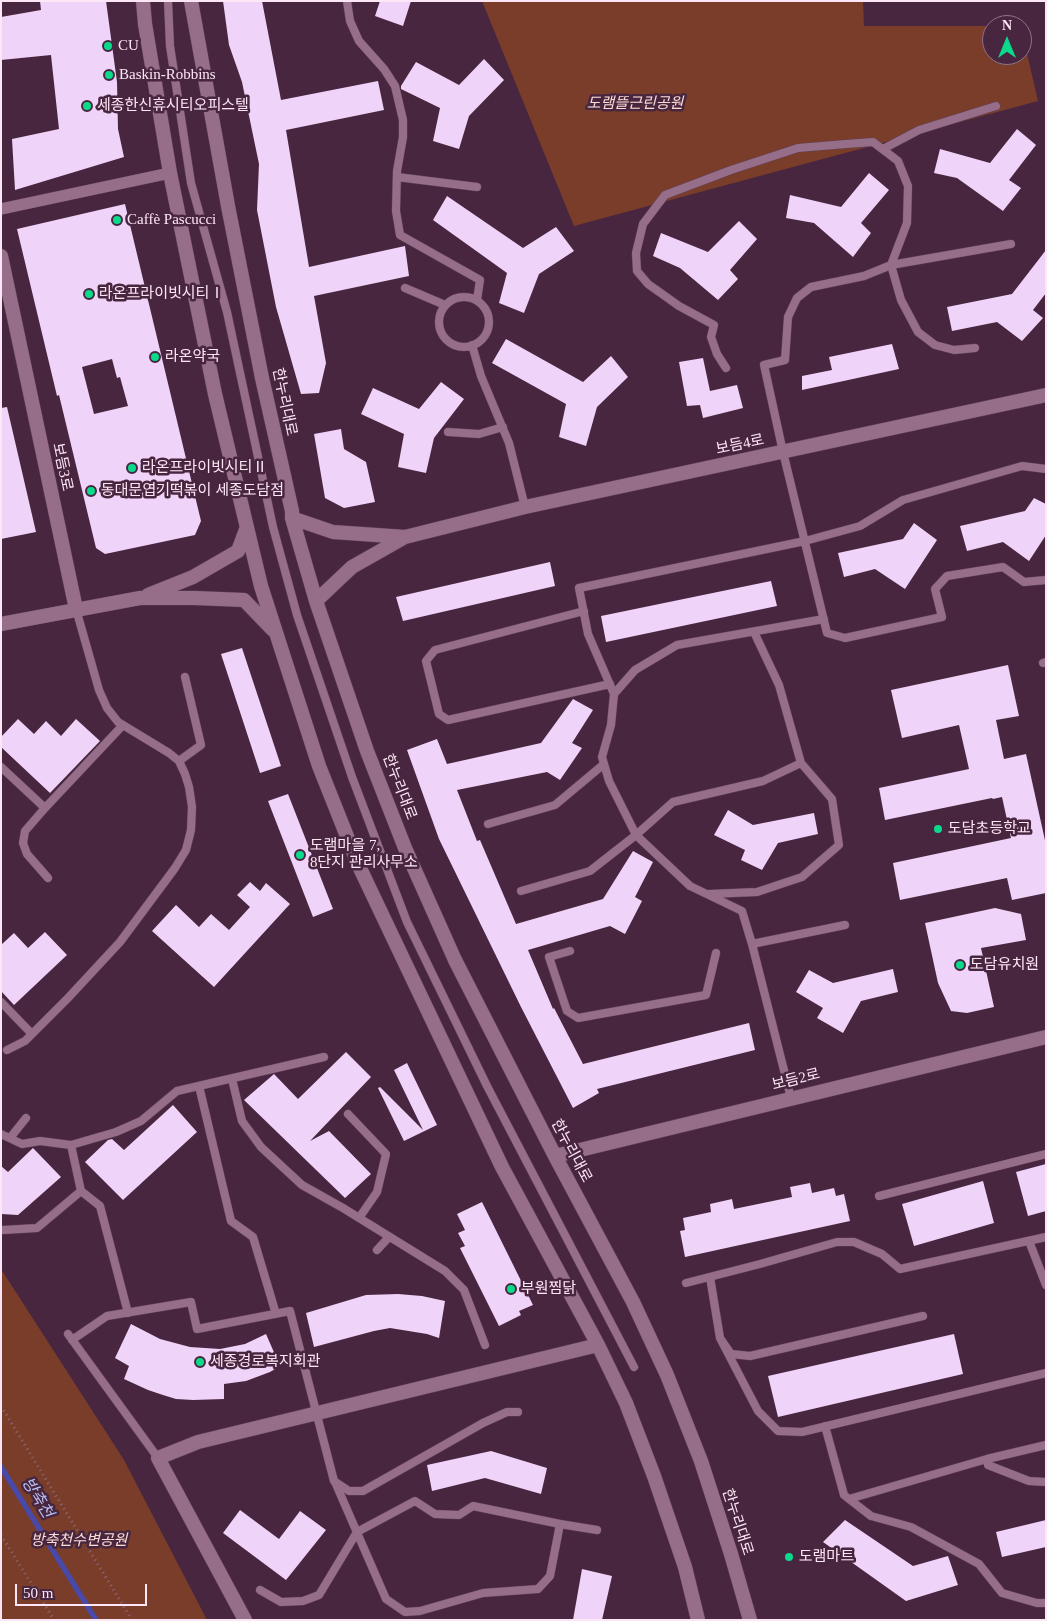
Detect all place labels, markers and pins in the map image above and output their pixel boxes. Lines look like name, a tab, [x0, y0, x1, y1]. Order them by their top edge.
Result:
place label: CU	[118, 37, 139, 55]
marker: CU	[102, 40, 114, 52]
place label: Baskin-Robbins	[119, 66, 216, 84]
marker: Baskin-Robbins	[103, 69, 115, 81]
place label: 세종한신휴시티오피스텔	[97, 97, 249, 115]
marker: 세종한신휴시티오피스텔	[81, 100, 93, 112]
place label: Caffè Pascucci	[127, 211, 216, 229]
marker: Caffè Pascucci	[111, 214, 123, 226]
place label: 라온프라이빗시티Ⅰ	[99, 285, 224, 303]
marker: 라온프라이빗시티Ⅰ	[83, 288, 95, 300]
place label: 라온약국	[165, 348, 220, 366]
marker: 라온약국	[149, 351, 161, 363]
place label: 라온프라이빗시티Ⅱ	[142, 459, 267, 477]
marker: 라온프라이빗시티Ⅱ	[126, 462, 138, 474]
place label: 동대문엽기떡볶이 세종도담점	[101, 482, 284, 500]
marker: 동대문엽기떡볶이 세종도담점	[85, 485, 97, 497]
place label: 도담초등학교	[948, 820, 1031, 838]
marker: 도담초등학교	[932, 823, 944, 835]
place label: 도램마을 7, 8단지 관리사무소	[310, 837, 418, 872]
marker: 도램마을 7, 8단지 관리사무소	[294, 849, 306, 861]
place label: 도담유치원	[970, 956, 1039, 974]
marker: 도담유치원	[954, 959, 966, 971]
place label: 부원찜닭	[521, 1280, 576, 1298]
marker: 부원찜닭	[505, 1283, 517, 1295]
place label: 세종경로복지회관	[210, 1353, 320, 1371]
marker: 세종경로복지회관	[194, 1356, 206, 1368]
place label: 도램마트	[799, 1548, 854, 1566]
marker: 도램마트	[783, 1551, 795, 1563]

